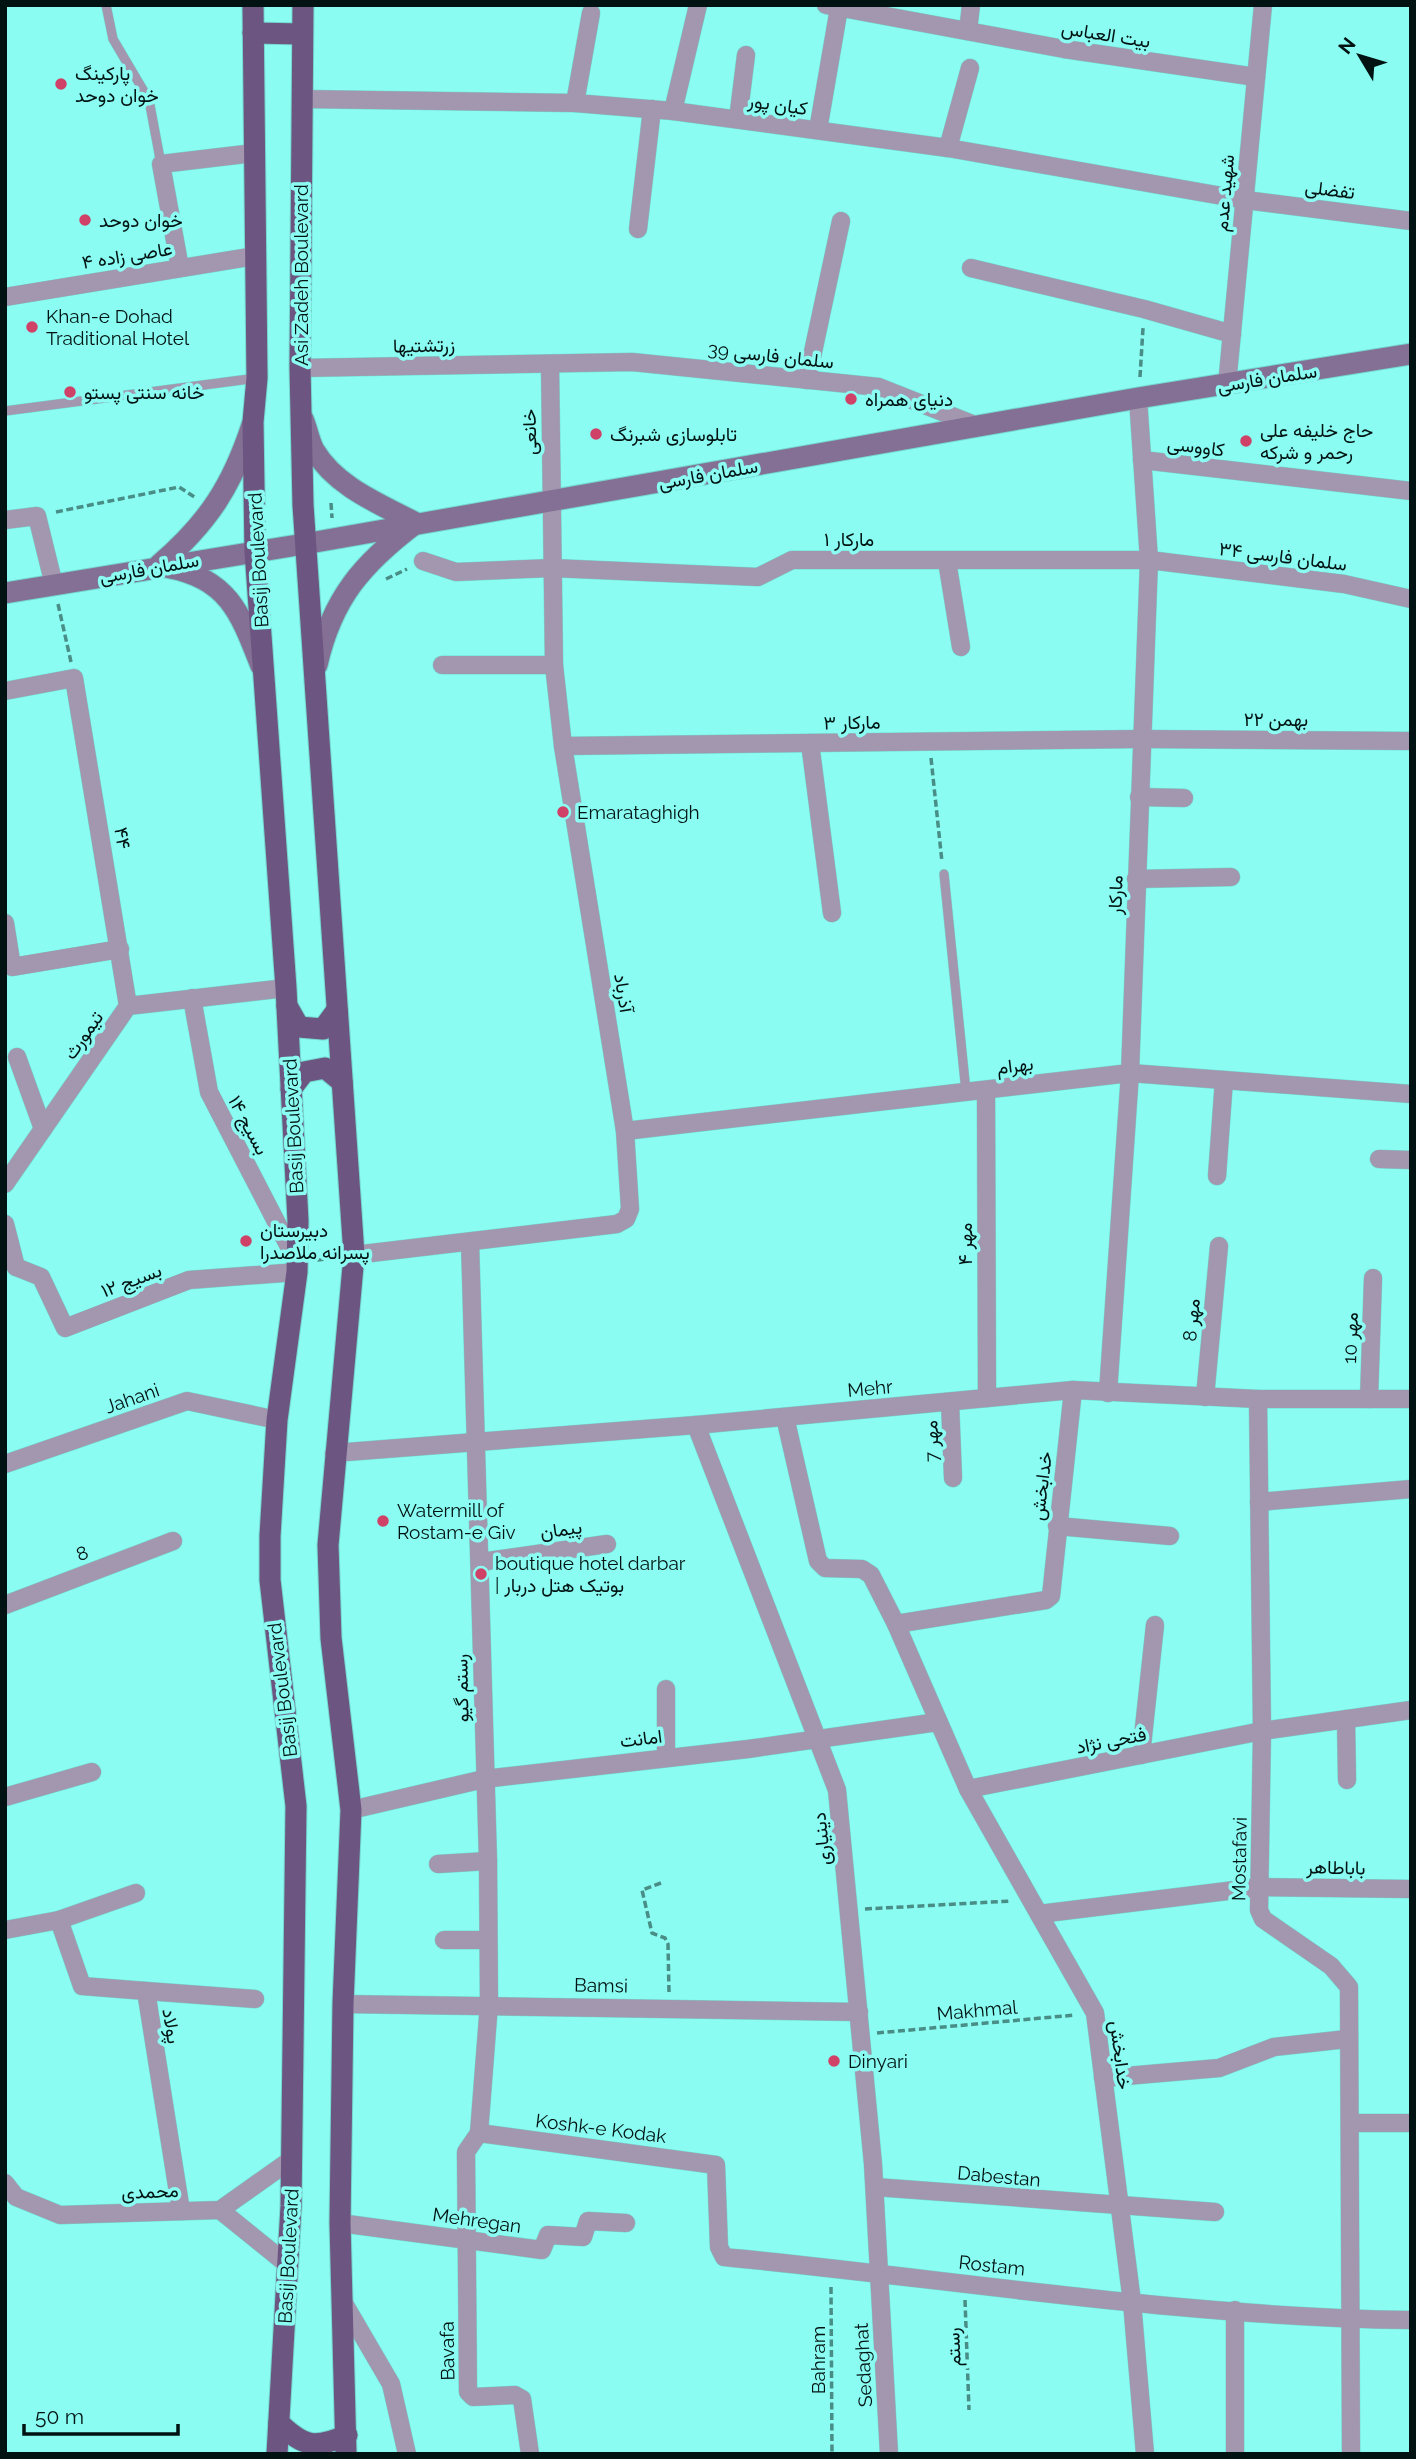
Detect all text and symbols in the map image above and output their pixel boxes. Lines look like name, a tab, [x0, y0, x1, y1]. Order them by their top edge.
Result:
street label: بیت العباس	[1060, 16, 1152, 53]
north arrow	[1325, 21, 1395, 91]
text: N	[1333, 33, 1360, 58]
place label: پارکینگ خوان دوحد	[75, 62, 159, 107]
marker: پارکینگ خوان دوحد	[53, 76, 69, 92]
street label: کیان پور	[745, 89, 809, 122]
street label: شهید عدم	[1210, 153, 1240, 233]
street label: تفضلی	[1304, 175, 1356, 204]
street label: Asi Zadeh Boulevard	[290, 184, 312, 366]
place label: خوان دوحد	[99, 209, 183, 232]
marker: خوان دوحد	[77, 212, 93, 228]
street label: عاصی زاده ۴	[80, 237, 174, 274]
place label: Khan-e Dohad Traditional Hotel	[46, 305, 190, 349]
marker: Khan-e Dohad Traditional Hotel	[24, 319, 40, 335]
street label: زرتشتیها	[393, 333, 455, 358]
street label: سلمان فارسی 39	[707, 337, 835, 374]
street label: سلمان فارسی	[1216, 359, 1319, 398]
place label: خانه سنتی پستو	[84, 381, 204, 406]
marker: خانه سنتی پستو	[62, 384, 78, 400]
place label: دنیای همراه	[865, 388, 953, 411]
marker: دنیای همراه	[843, 391, 859, 407]
street label: خانعی	[518, 409, 541, 455]
place label: حاج خلیفه علی رحمر و شرکه	[1260, 419, 1373, 464]
place label: تابلوسازی شبرنگ	[610, 423, 737, 446]
marker: تابلوسازی شبرنگ	[588, 426, 604, 442]
street label: کاووسی	[1166, 432, 1226, 461]
marker: حاج خلیفه علی رحمر و شرکه	[1238, 433, 1254, 449]
street label: سلمان فارسی	[657, 454, 760, 495]
street label: Basij Boulevard	[243, 492, 273, 628]
street label: مارکار ۱	[824, 528, 874, 551]
street label: سلمان فارسی ۳۴	[1218, 537, 1348, 576]
street label: سلمان فارسی	[98, 548, 201, 589]
street label: ۲۲ بهمن	[1244, 708, 1308, 731]
street label: مارکار ۳	[823, 711, 881, 734]
place label: Emarataghigh	[577, 801, 700, 823]
marker: Emarataghigh	[555, 804, 571, 820]
street label: ۴۴	[110, 825, 136, 851]
street label: مارکار	[1103, 875, 1128, 916]
street label: آذرباد	[609, 972, 638, 1016]
street label: تیمورث	[59, 1007, 108, 1064]
street label: بهرام	[995, 1052, 1035, 1080]
street label: Basij Boulevard	[278, 1058, 308, 1194]
street label: بسیج ۱۴	[222, 1092, 274, 1160]
place label: دبیرستان پسرانه ملاصدرا	[260, 1219, 370, 1266]
street label: مهر ۴	[954, 1223, 977, 1265]
marker: دبیرستان پسرانه ملاصدرا	[238, 1233, 254, 1249]
street label: بسیج ۱۲	[98, 1258, 165, 1304]
street label: مهر 8	[1178, 1298, 1205, 1342]
street label: مهر 10	[1338, 1312, 1363, 1364]
street label: Mehr	[846, 1375, 894, 1401]
street label: Jahani	[102, 1378, 162, 1418]
street label: مهر 7	[919, 1420, 944, 1462]
street label: خدابخش	[1026, 1450, 1057, 1522]
place label: Watermill of Rostam-e Giv	[397, 1499, 516, 1543]
marker: Watermill of Rostam-e Giv	[375, 1513, 391, 1529]
street label: پیمان	[539, 1515, 584, 1546]
street label: 8	[73, 1541, 91, 1565]
place label: boutique hotel darbar | بوتیک هتل دربار	[495, 1552, 686, 1597]
marker: boutique hotel darbar | بوتیک هتل دربار	[473, 1566, 489, 1582]
street label: Basij Boulevard	[263, 1622, 301, 1758]
street label: رستم گیو	[449, 1654, 475, 1722]
street label: فتحی نژاد	[1074, 1722, 1148, 1759]
street label: امانت	[619, 1724, 663, 1752]
street label: دینیاری	[807, 1811, 836, 1867]
street label: Mostafavi	[1227, 1817, 1251, 1901]
street label: باباطاهر	[1305, 1855, 1366, 1880]
street label: Bamsi	[574, 1974, 628, 1996]
street label: Makhmal	[936, 1995, 1019, 2024]
street label: پولاد	[155, 2007, 186, 2046]
street label: خدابخش	[1105, 2019, 1136, 2091]
place label: Dinyari	[848, 2050, 908, 2072]
marker: Dinyari	[826, 2053, 842, 2069]
street label: Koshk-e Kodak	[534, 2109, 668, 2147]
street label: Dabestan	[956, 2161, 1042, 2191]
street label: محمدی	[121, 2179, 179, 2204]
street label: Basij Boulevard	[273, 2188, 303, 2324]
street label: Mehregan	[431, 2203, 523, 2237]
street label: Rostam	[958, 2251, 1026, 2279]
street label: Bavafa	[435, 2321, 459, 2381]
street label: Sedaghat	[850, 2322, 876, 2408]
street label: Bahram	[807, 2326, 829, 2394]
street label: رستم	[941, 2327, 967, 2367]
scale bar	[24, 2392, 178, 2436]
text: 50 m	[35, 2404, 84, 2429]

